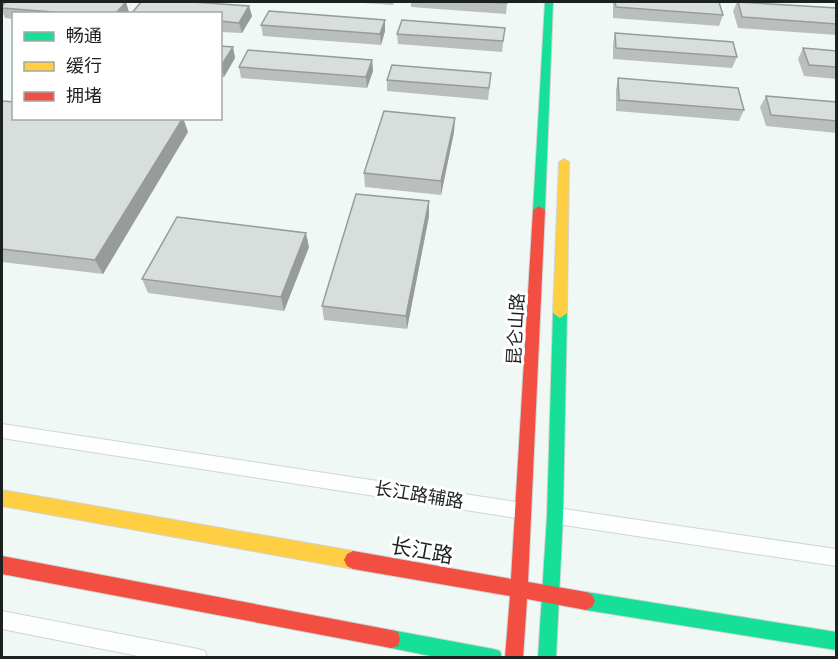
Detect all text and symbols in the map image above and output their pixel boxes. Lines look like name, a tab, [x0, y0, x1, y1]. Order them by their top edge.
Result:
legend	[12, 12, 222, 120]
text: 畅通	[66, 25, 102, 47]
text: 缓行	[66, 55, 102, 77]
text: 拥堵	[66, 85, 102, 107]
street label: 昆仑山路	[503, 292, 529, 366]
street label: 长江路辅路	[373, 477, 465, 513]
street label: 长江路	[389, 533, 455, 569]

